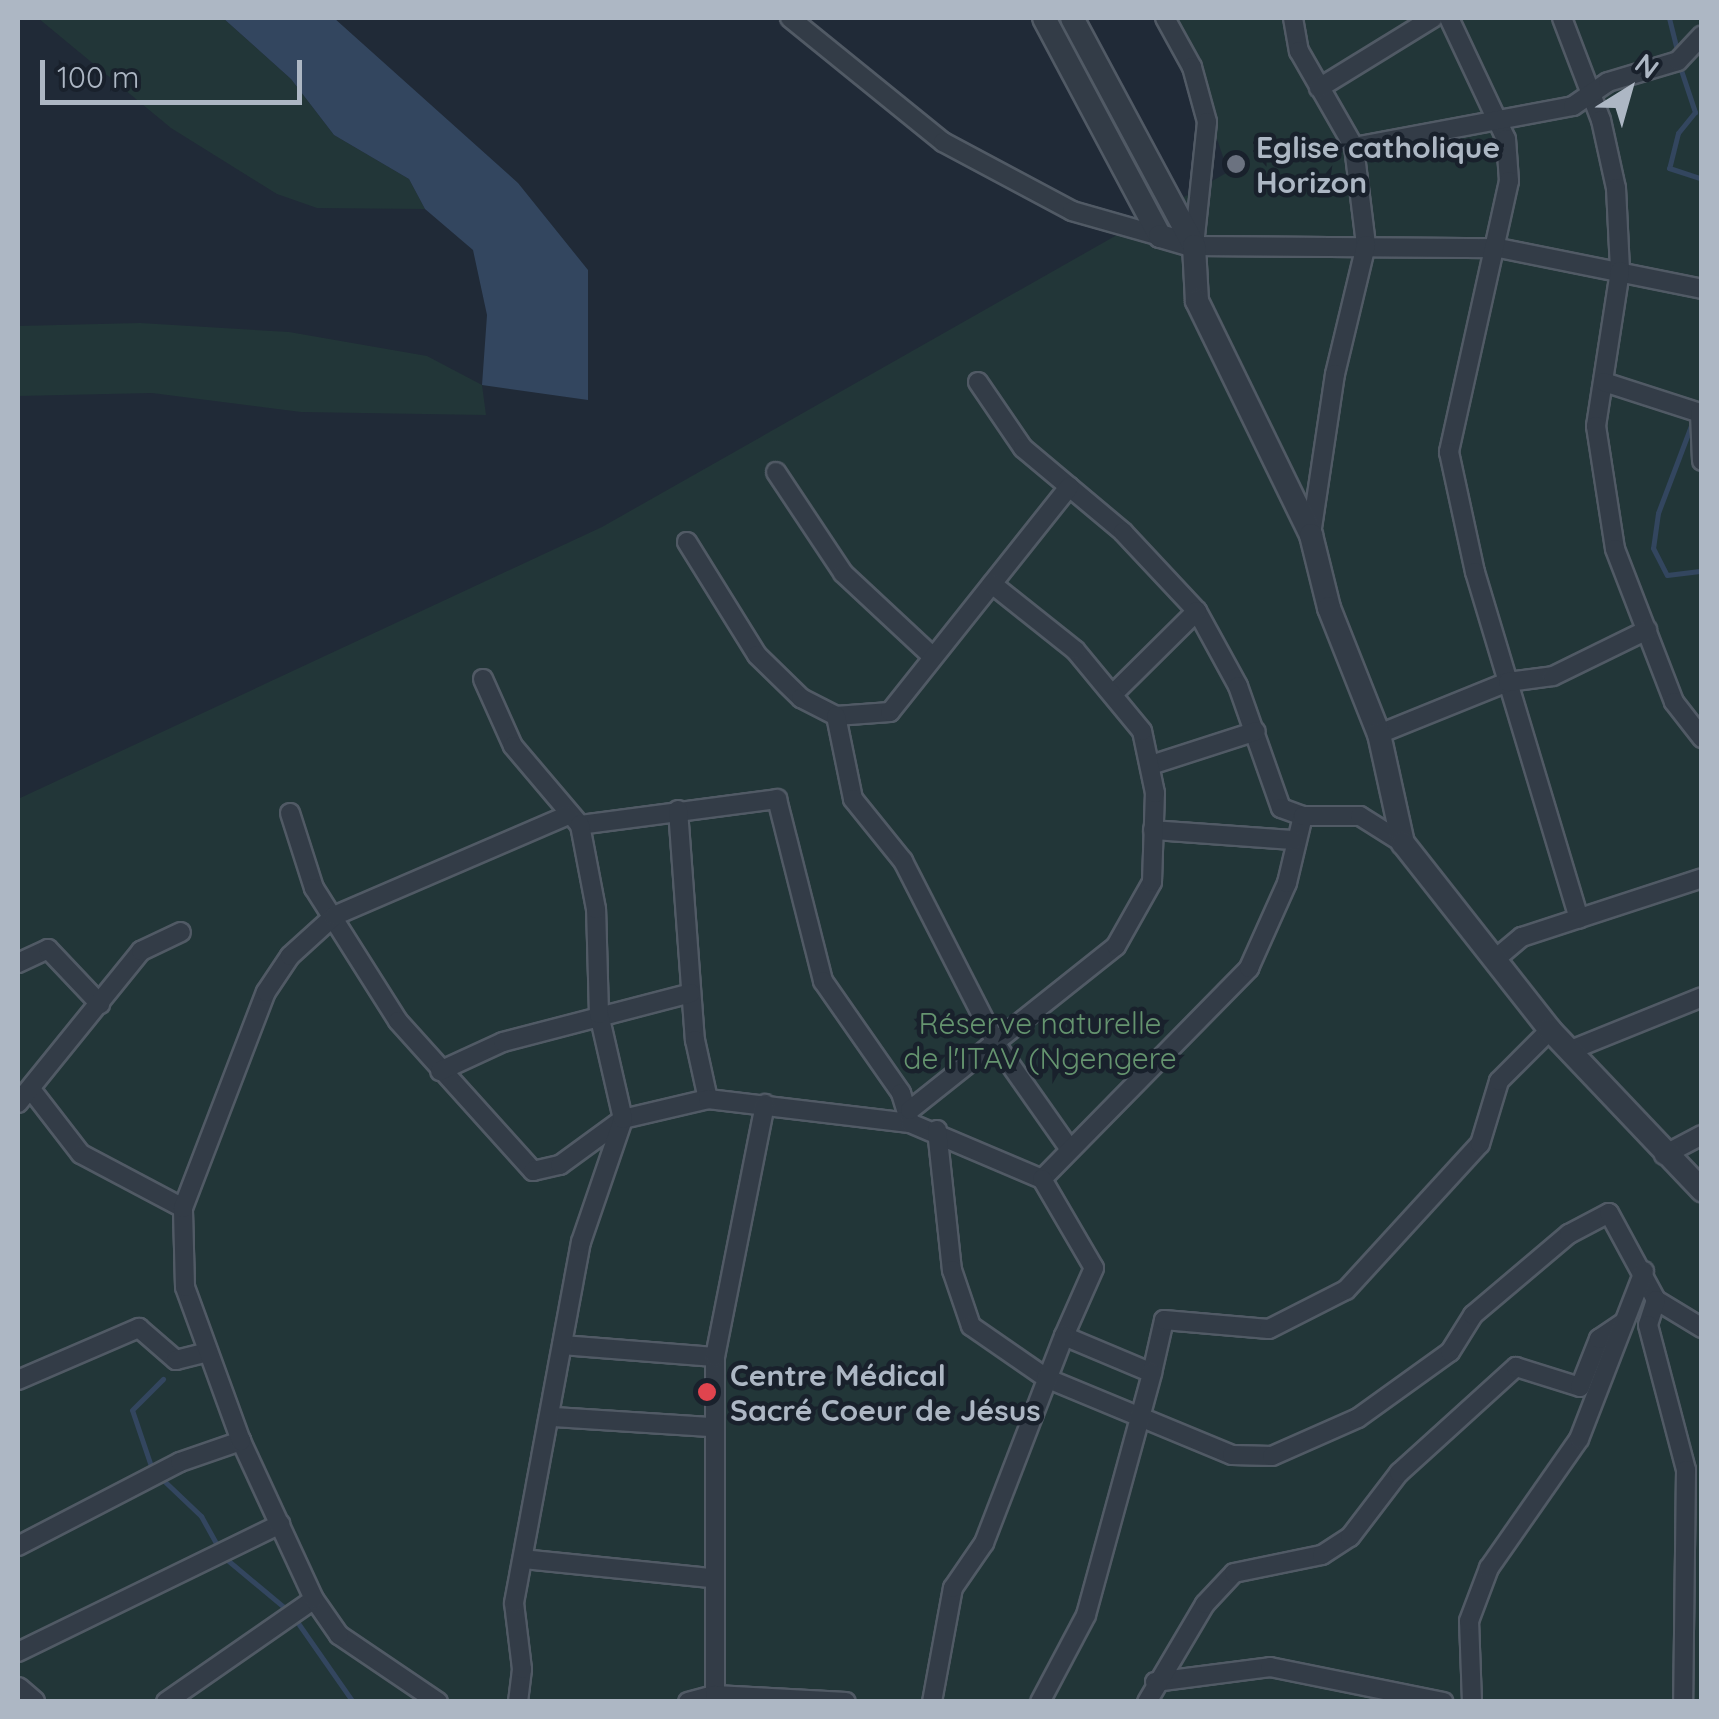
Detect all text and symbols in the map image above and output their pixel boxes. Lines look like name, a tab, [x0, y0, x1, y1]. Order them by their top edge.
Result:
scale bar	[45, 40, 308, 102]
north arrow	[1579, 40, 1679, 140]
text: N	[1629, 45, 1666, 86]
text: 100 m	[57, 58, 139, 96]
place label: Eglise catholique Horizon	[1256, 129, 1500, 200]
marker: Eglise catholique Horizon	[1225, 153, 1247, 175]
park label: Réserve naturelle de l'ITAV (Ngengere	[903, 1005, 1177, 1076]
place label: Centre Médical Sacré Coeur de Jésus	[730, 1357, 1041, 1428]
marker: Centre Médical Sacré Coeur de Jésus	[694, 1379, 720, 1405]

